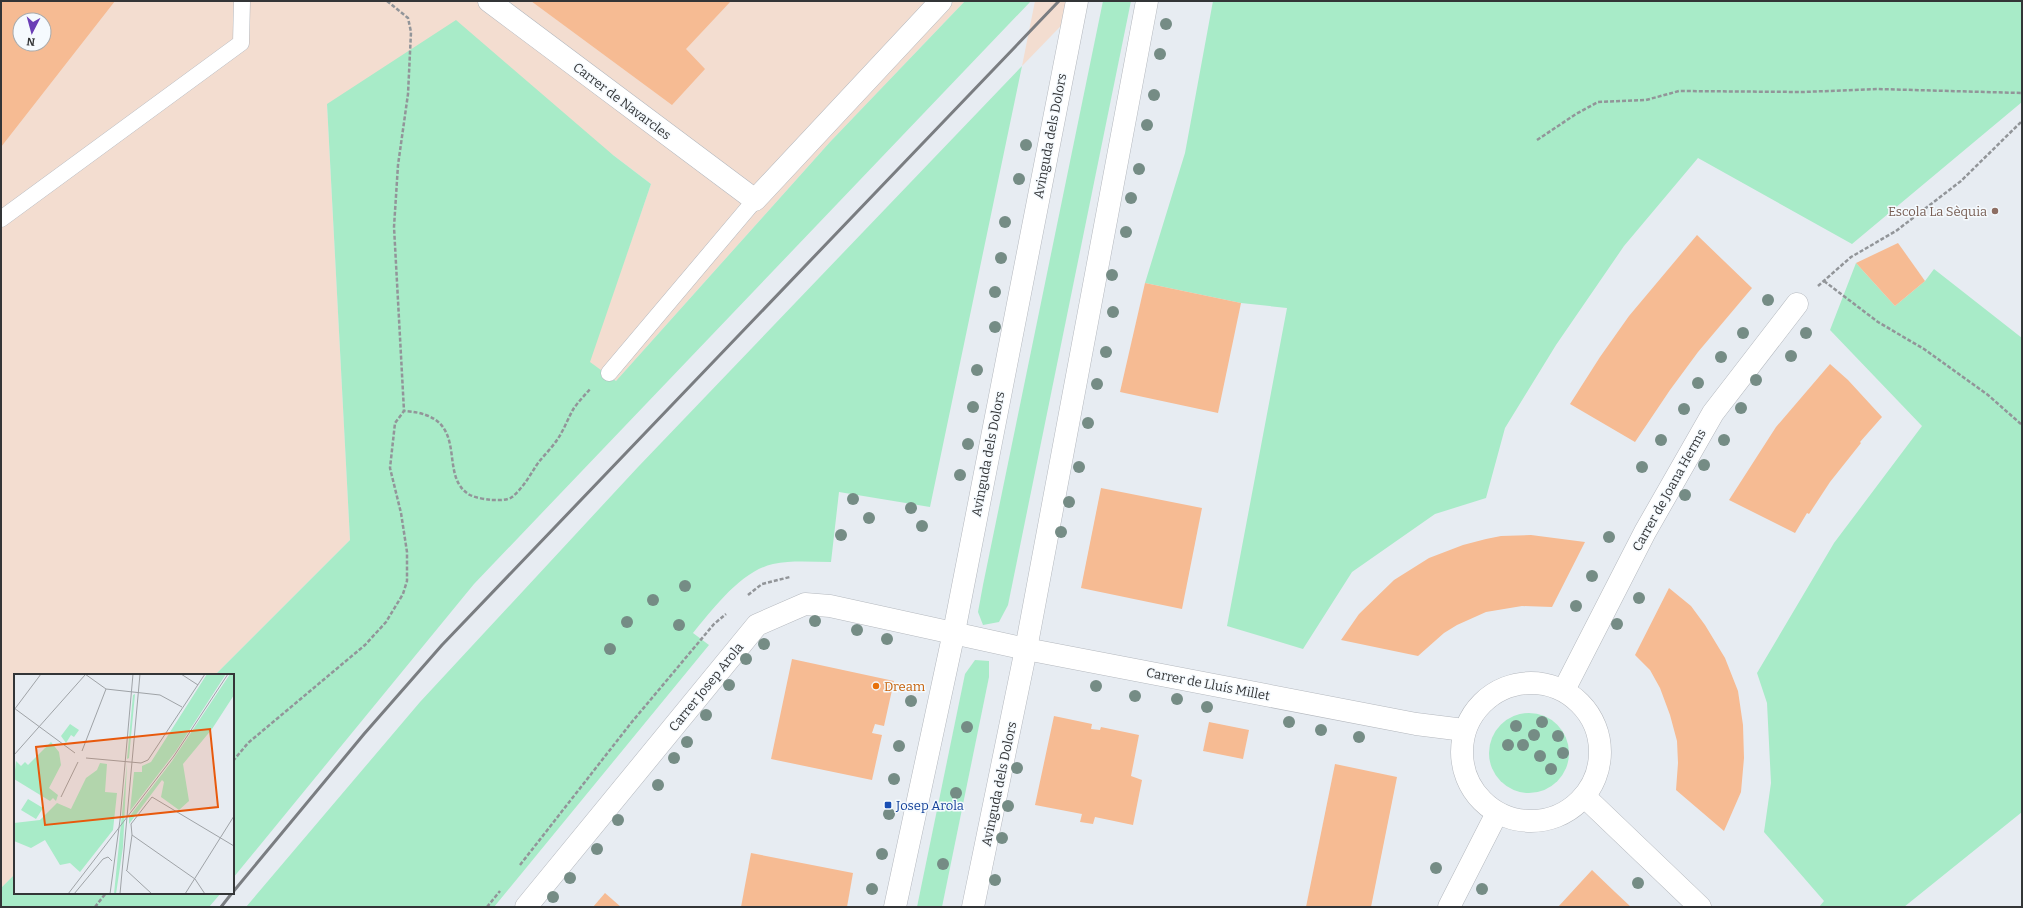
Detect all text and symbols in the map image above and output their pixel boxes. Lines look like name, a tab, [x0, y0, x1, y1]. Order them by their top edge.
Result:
north arrow	[12, 12, 52, 52]
text: N	[26, 34, 36, 48]
street label: Carrer de Navarcles	[570, 59, 674, 143]
street label: Avinguda dels Dolors	[1031, 72, 1069, 200]
place label: Escola La Sèquia	[1888, 204, 1987, 219]
marker: Escola La Sèquia	[1990, 206, 2000, 216]
street label: Avinguda dels Dolors	[969, 390, 1007, 518]
street label: Carrer de Joana Herms	[1629, 426, 1709, 554]
street label: Carrer Josep Arola	[666, 640, 746, 734]
street label: Carrer de Lluís Millet	[1145, 665, 1271, 703]
inset map	[14, 674, 234, 894]
place label: Dream	[884, 679, 926, 694]
marker: Dream	[871, 681, 881, 691]
street label: Avinguda dels Dolors	[978, 720, 1020, 848]
place label: Josep Arola	[895, 798, 964, 813]
marker: Josep Arola	[883, 800, 893, 810]

